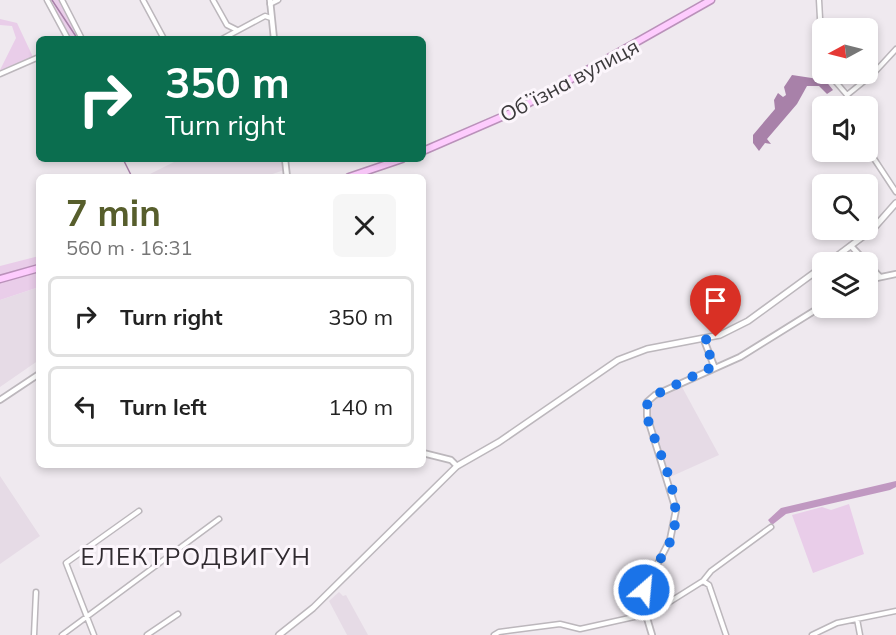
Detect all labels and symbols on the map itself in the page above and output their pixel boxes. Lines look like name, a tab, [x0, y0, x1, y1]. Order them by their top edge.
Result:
north arrow	[812, 18, 878, 84]
street label: Обʼїзна вулиця	[495, 32, 643, 128]
pin	[690, 275, 741, 337]
district label: ЕЛЕКТРОДВИГУН	[81, 541, 311, 571]
position arrow	[612, 558, 676, 622]

